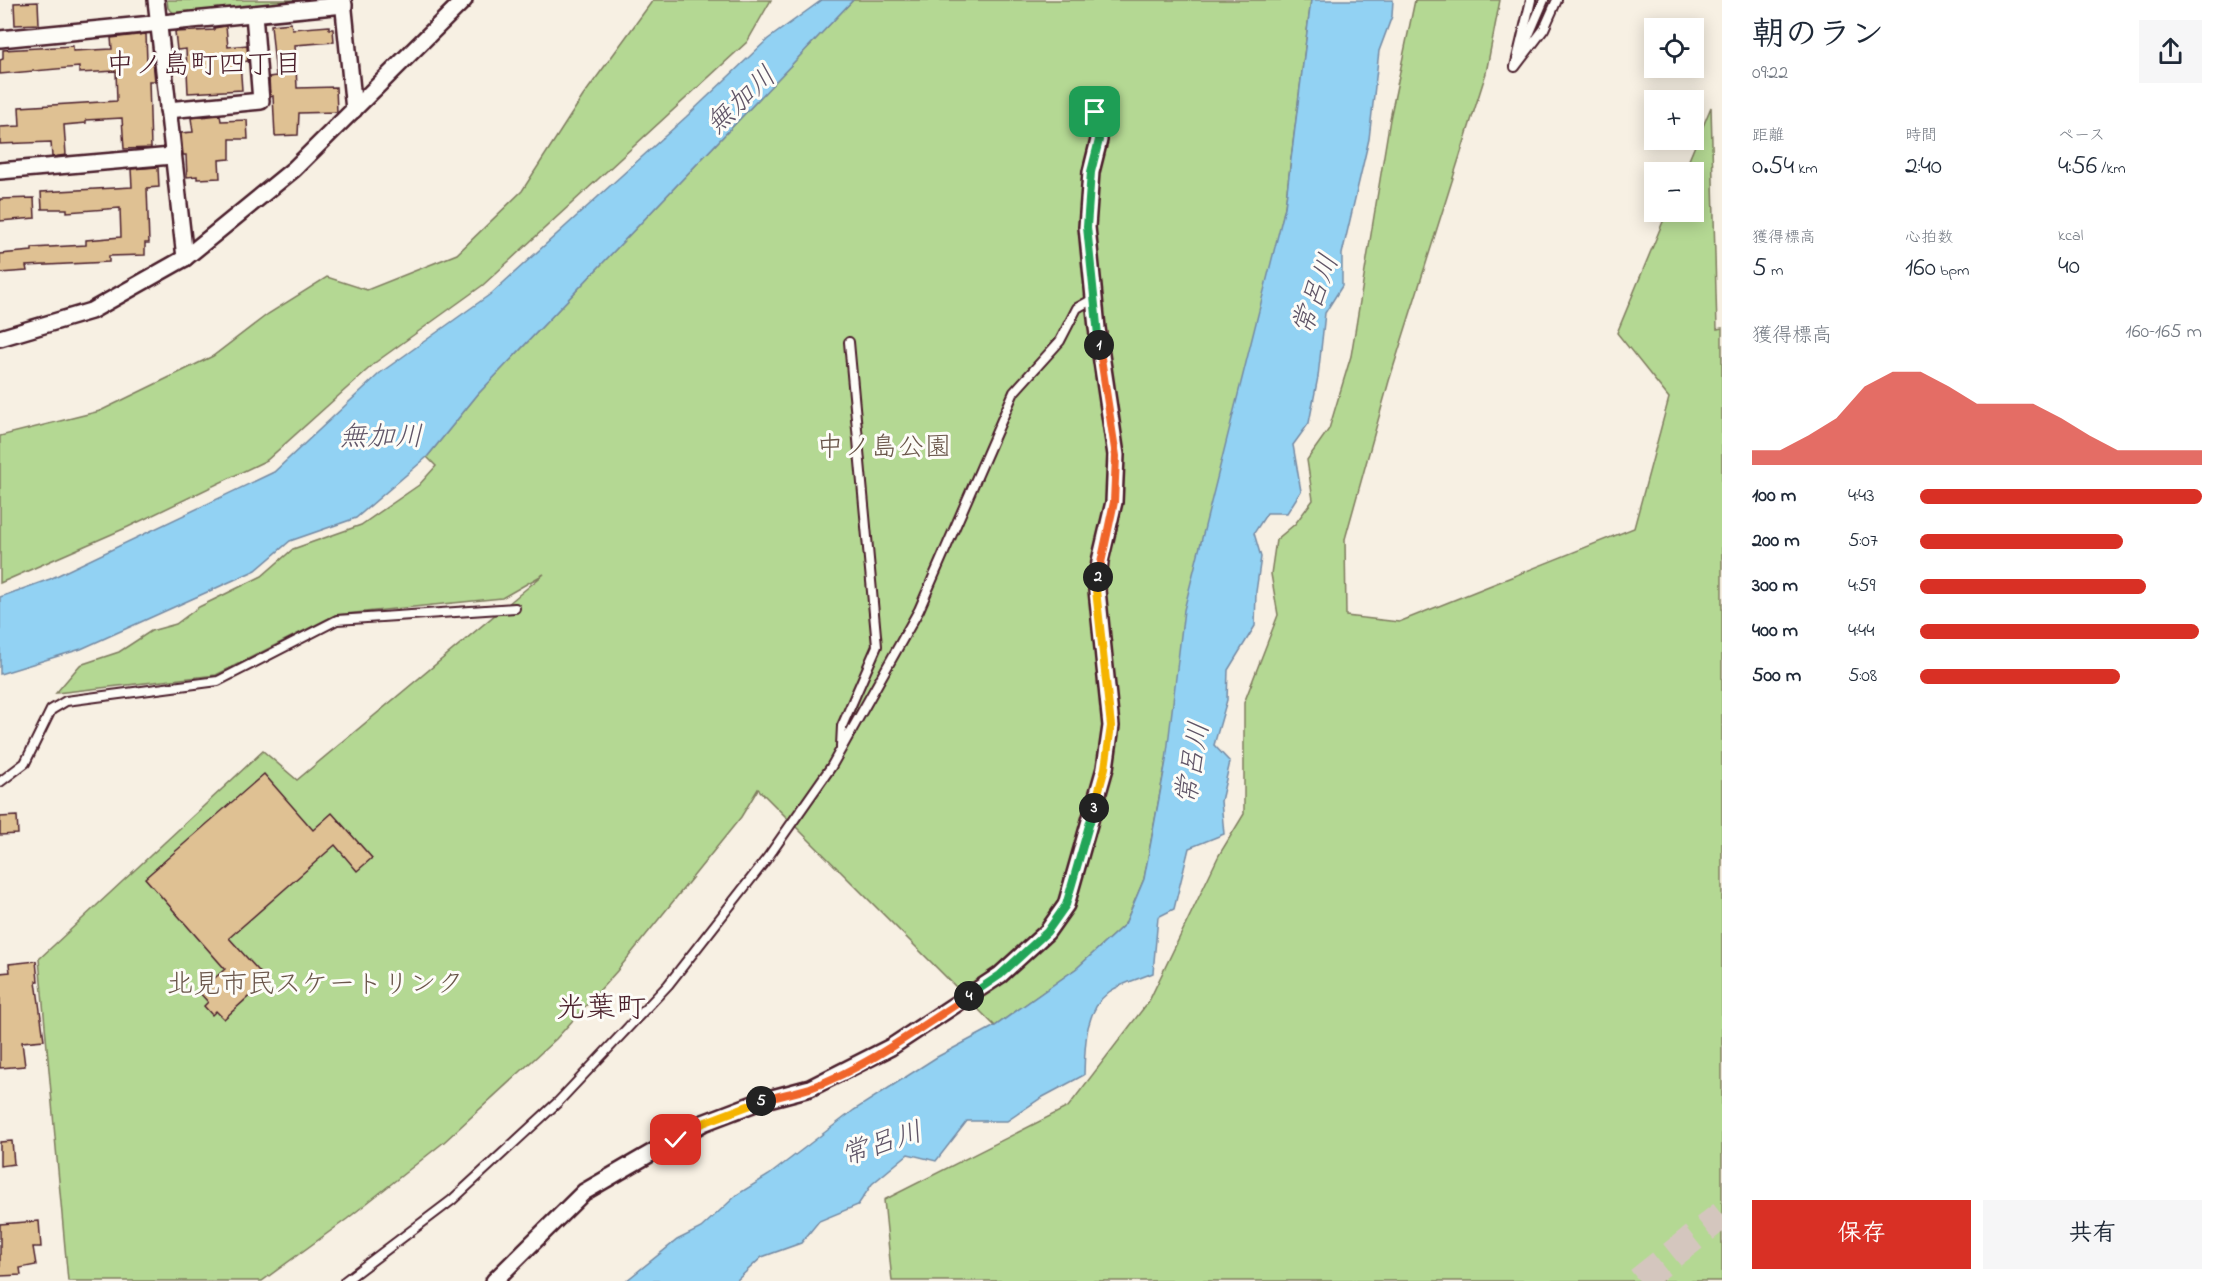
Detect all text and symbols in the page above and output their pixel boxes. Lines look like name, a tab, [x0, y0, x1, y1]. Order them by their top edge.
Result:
text: 朝のラン	[1752, 12, 1884, 60]
map controls	[1644, 18, 1704, 222]
button: locate	[1644, 18, 1704, 78]
button: share	[2139, 20, 2202, 83]
district label: 中ノ島町四丁目	[106, 46, 302, 87]
water label: 無加川	[698, 58, 787, 145]
text: 09:22	[1752, 59, 1788, 88]
pin	[1069, 86, 1120, 137]
button: +	[1644, 90, 1704, 150]
icon: arrive	[1078, 95, 1111, 128]
text: 距離	[1752, 124, 1784, 148]
text: 時間	[1905, 124, 1937, 148]
text: ペース	[2058, 124, 2105, 148]
text: 0.54	[1752, 148, 1794, 186]
text: 2:40	[1905, 148, 1942, 186]
text: 4:56	[2058, 148, 2097, 186]
text: km	[1794, 157, 1818, 181]
text: /km	[2097, 157, 2126, 181]
button: −	[1644, 162, 1704, 222]
text: kcal	[2058, 224, 2083, 248]
text: 獲得標高	[1752, 226, 1816, 250]
text: 心拍数	[1905, 226, 1953, 250]
text: 40	[2058, 248, 2080, 286]
water label: 常呂川	[1283, 249, 1351, 342]
text: 5	[1752, 250, 1767, 288]
text: 160	[1905, 250, 1936, 288]
text: m	[1767, 259, 1783, 283]
text: bpm	[1936, 259, 1970, 283]
text: 160–165 m	[2125, 318, 2202, 347]
text: 獲得標高	[1752, 322, 1832, 351]
pin: 1	[1084, 330, 1114, 360]
text: 1	[1096, 333, 1102, 357]
water label: 無加川	[339, 418, 423, 459]
park label: 中ノ島公園	[817, 429, 952, 468]
text: 100 m	[1752, 482, 1796, 511]
text: 4:43	[1848, 482, 1874, 511]
text: 200 m	[1752, 527, 1800, 556]
text: 5:07	[1848, 527, 1878, 556]
pin: 2	[1083, 562, 1113, 592]
text: 2	[1094, 565, 1102, 589]
text: 300 m	[1752, 572, 1798, 601]
text: 4:59	[1848, 572, 1875, 601]
text: 400 m	[1752, 617, 1798, 646]
text: 4:44	[1848, 617, 1874, 646]
text: 500 m	[1752, 662, 1801, 691]
text: 5:08	[1848, 662, 1877, 691]
water label: 常呂川	[1167, 719, 1222, 809]
pin: 3	[1079, 793, 1109, 823]
text: 3	[1091, 796, 1097, 820]
park label: 北見市民スケートリンク	[167, 966, 464, 1005]
pin: 4	[954, 981, 984, 1011]
text: 4	[966, 984, 972, 1008]
district label: 光葉町	[556, 988, 646, 1032]
pin: 5	[746, 1086, 776, 1116]
text: 5	[756, 1089, 766, 1113]
water label: 常呂川	[836, 1113, 928, 1178]
pin	[650, 1114, 701, 1165]
icon: check	[659, 1123, 692, 1156]
button: 保存	[1752, 1200, 1971, 1269]
button: 共有	[1983, 1200, 2202, 1269]

